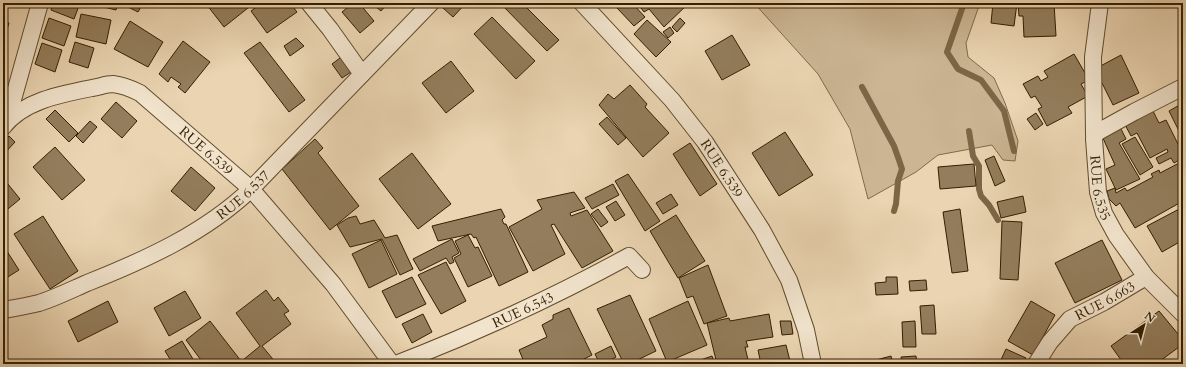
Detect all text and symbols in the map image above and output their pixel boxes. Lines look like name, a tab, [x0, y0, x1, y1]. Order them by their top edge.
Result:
street label: RUE 6.539	[175, 122, 237, 179]
street label: RUE 6.539	[696, 135, 748, 201]
street label: RUE 6.535	[1086, 155, 1116, 224]
street label: RUE 6.537	[212, 166, 274, 224]
street label: RUE 6.663	[1072, 276, 1138, 325]
street label: RUE 6.543	[489, 287, 557, 332]
north arrow	[1124, 305, 1164, 345]
text: N	[1141, 308, 1158, 326]

